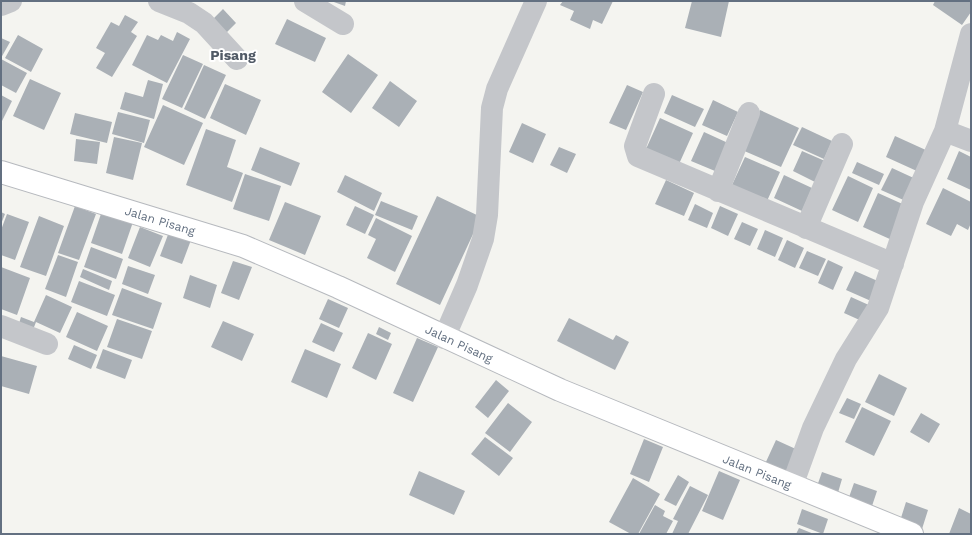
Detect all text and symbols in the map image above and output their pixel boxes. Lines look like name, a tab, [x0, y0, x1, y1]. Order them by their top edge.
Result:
district label: Pisang	[210, 47, 256, 63]
street label: Jalan Pisang	[123, 204, 197, 239]
street label: Jalan Pisang	[423, 322, 496, 366]
street label: Jalan Pisang	[721, 452, 794, 492]

